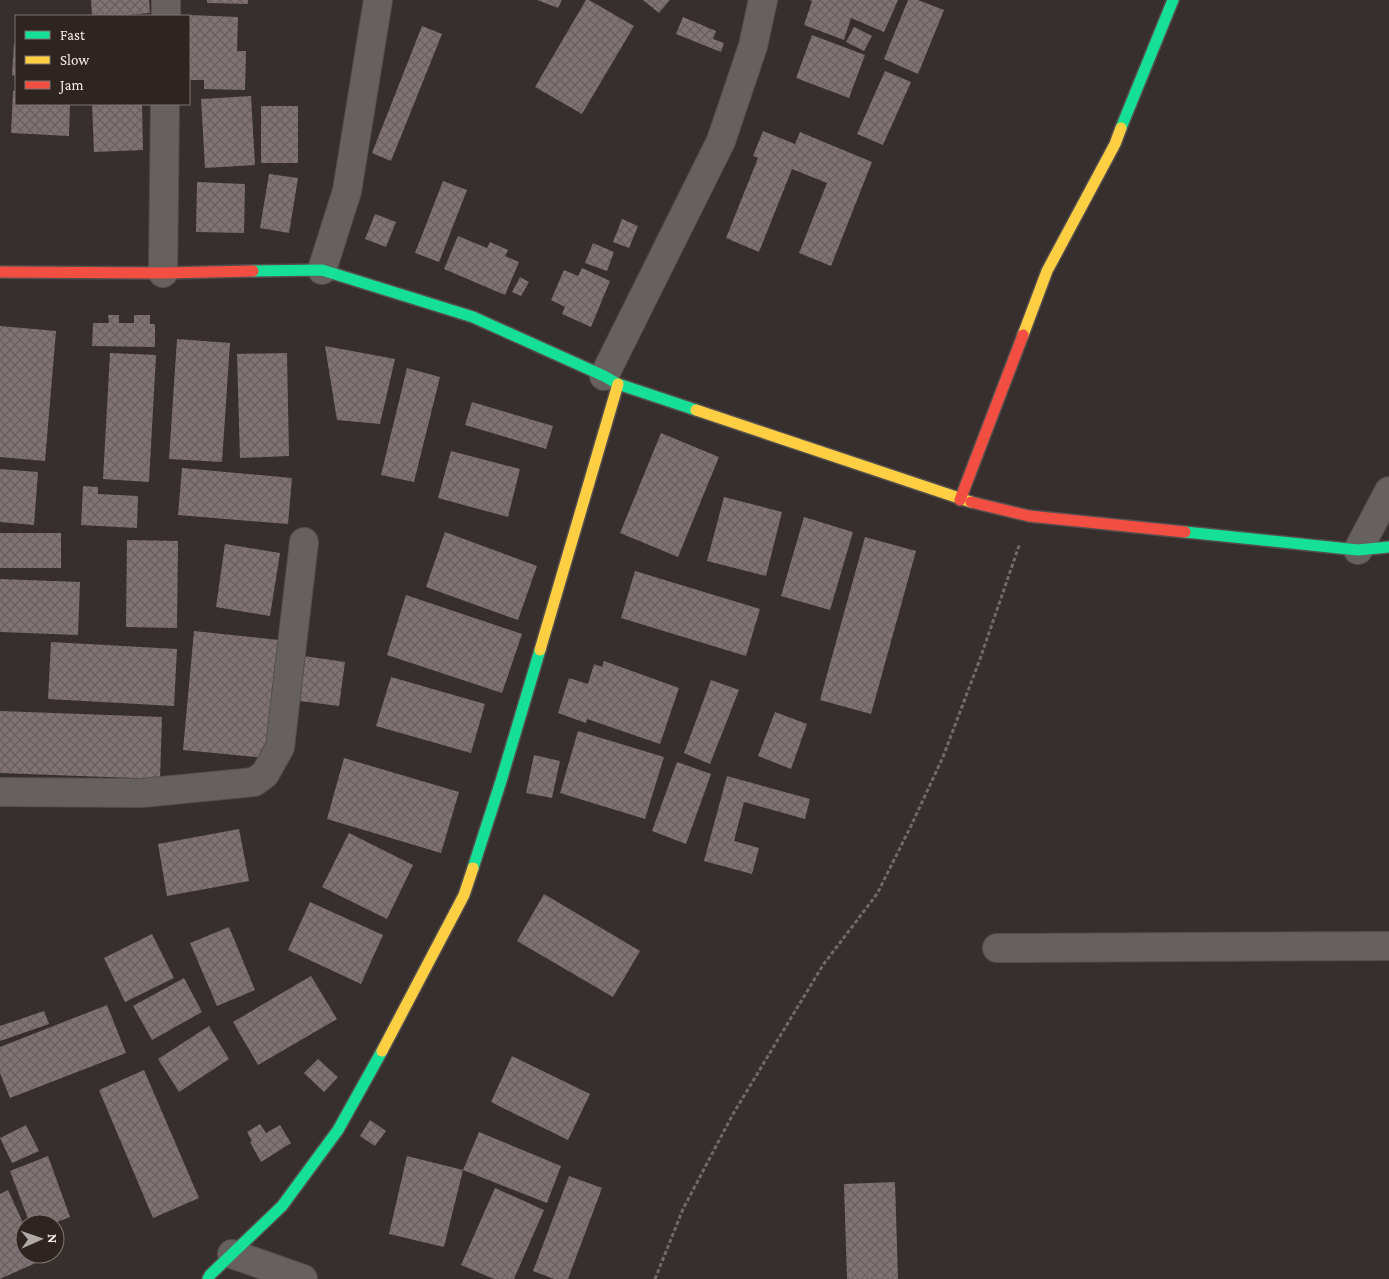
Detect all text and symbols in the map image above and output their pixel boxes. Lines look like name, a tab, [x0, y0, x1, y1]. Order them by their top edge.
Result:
legend	[15, 15, 190, 105]
text: Fast	[60, 27, 86, 43]
text: Slow	[60, 52, 90, 68]
text: Jam	[58, 77, 83, 94]
north arrow	[15, 1214, 65, 1264]
text: N	[45, 1233, 61, 1244]

